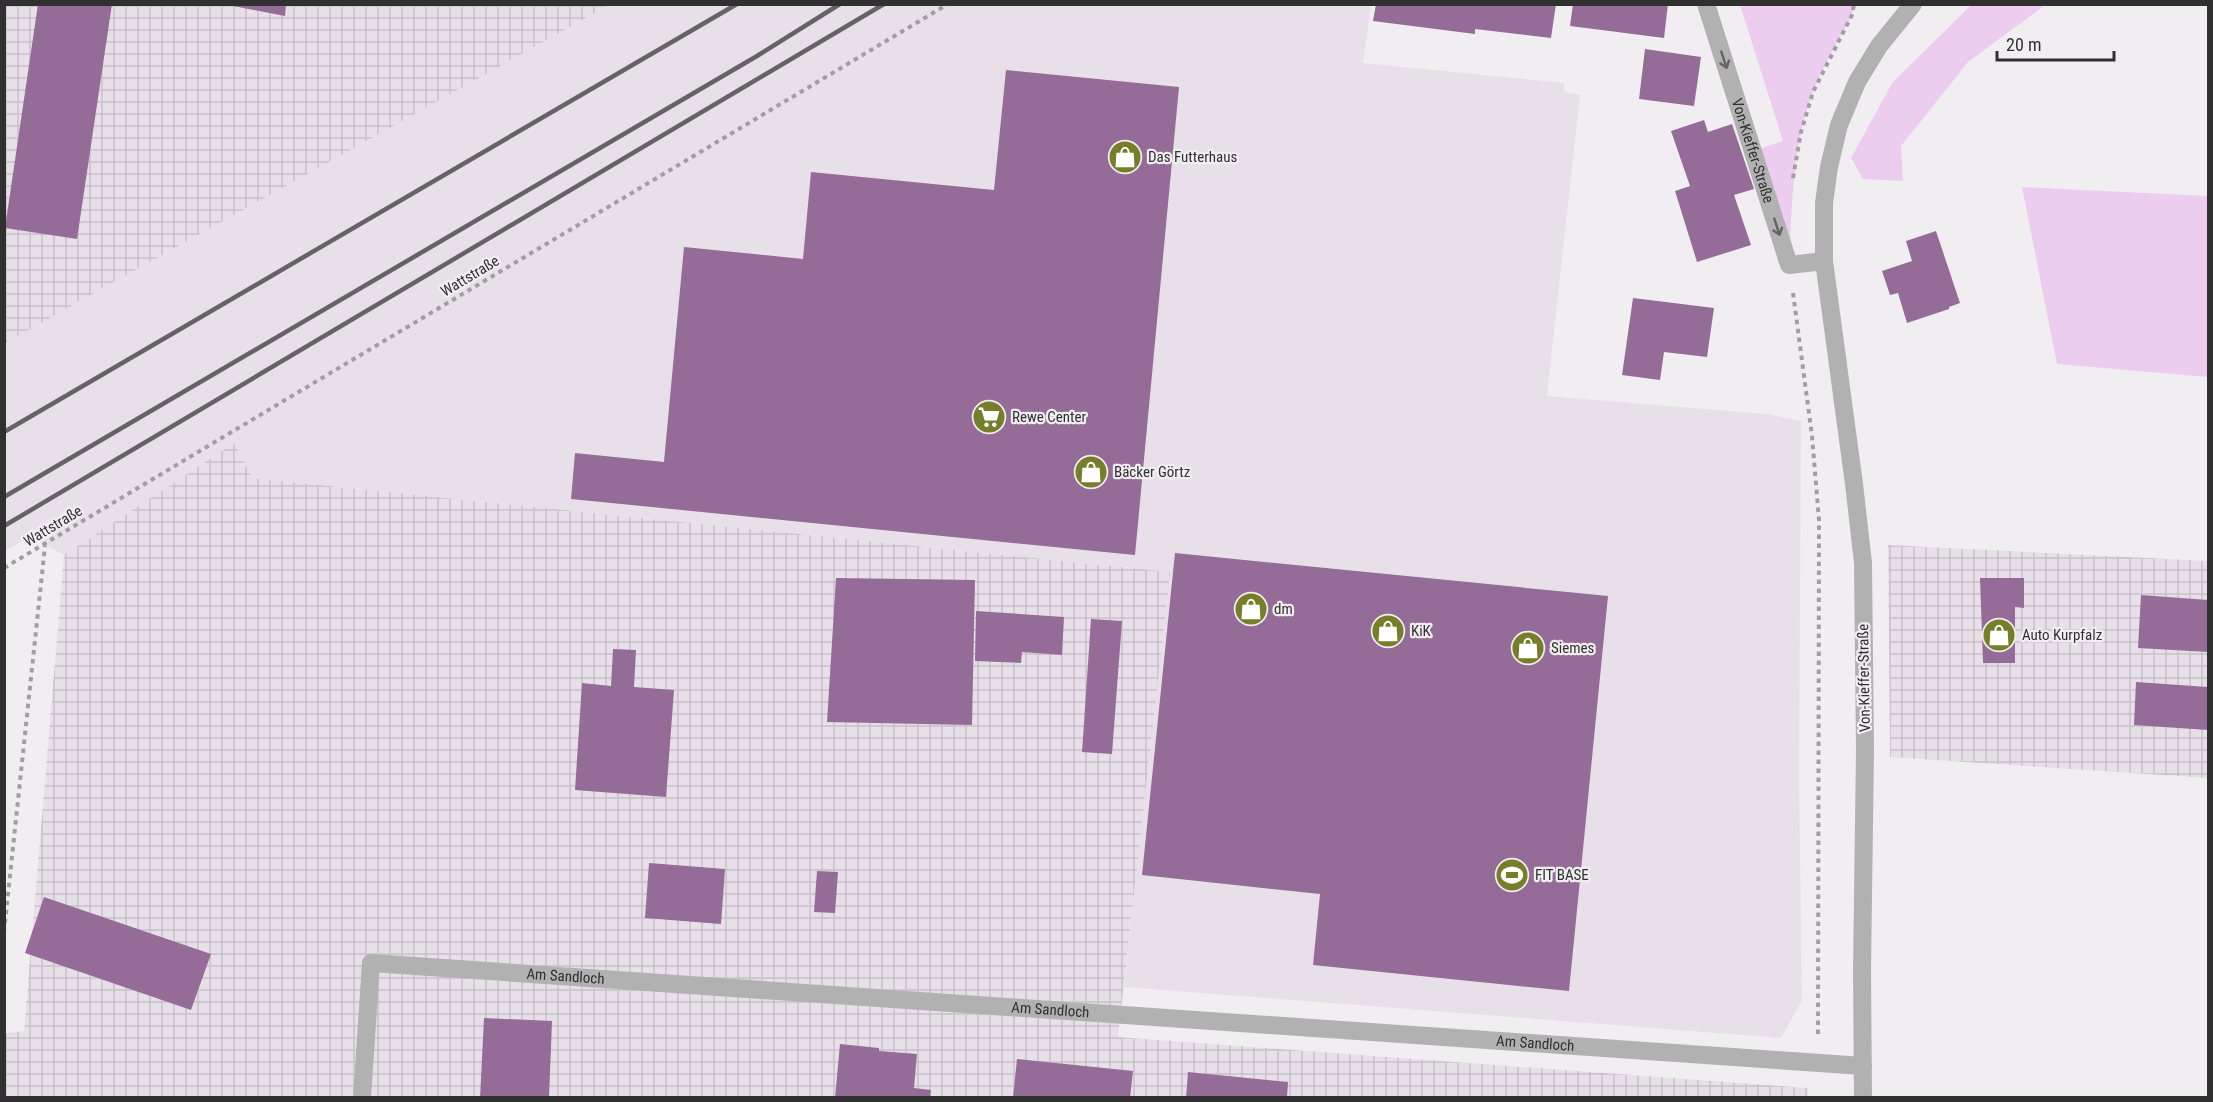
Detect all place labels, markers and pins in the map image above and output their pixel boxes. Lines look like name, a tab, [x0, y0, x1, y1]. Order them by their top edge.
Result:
shop icon: Das Futterhaus	[1107, 139, 1143, 175]
place label: Das Futterhaus	[1148, 148, 1237, 166]
supermarket icon: Rewe Center	[971, 399, 1007, 435]
place label: Rewe Center	[1012, 408, 1086, 426]
shop icon: Bäcker Görtz	[1073, 454, 1109, 490]
place label: Bäcker Görtz	[1114, 463, 1190, 481]
shop icon: dm	[1233, 591, 1269, 627]
place label: dm	[1274, 600, 1293, 618]
shop icon: KiK	[1370, 613, 1406, 649]
shop icon: Auto Kurpfalz	[1981, 617, 2017, 653]
place label: KiK	[1411, 622, 1432, 640]
place label: Auto Kurpfalz	[2022, 626, 2102, 644]
shop icon: Siemes	[1510, 630, 1546, 666]
place label: Siemes	[1551, 639, 1595, 657]
sports icon: FIT BASE	[1494, 857, 1530, 893]
place label: FIT BASE	[1535, 866, 1589, 884]

